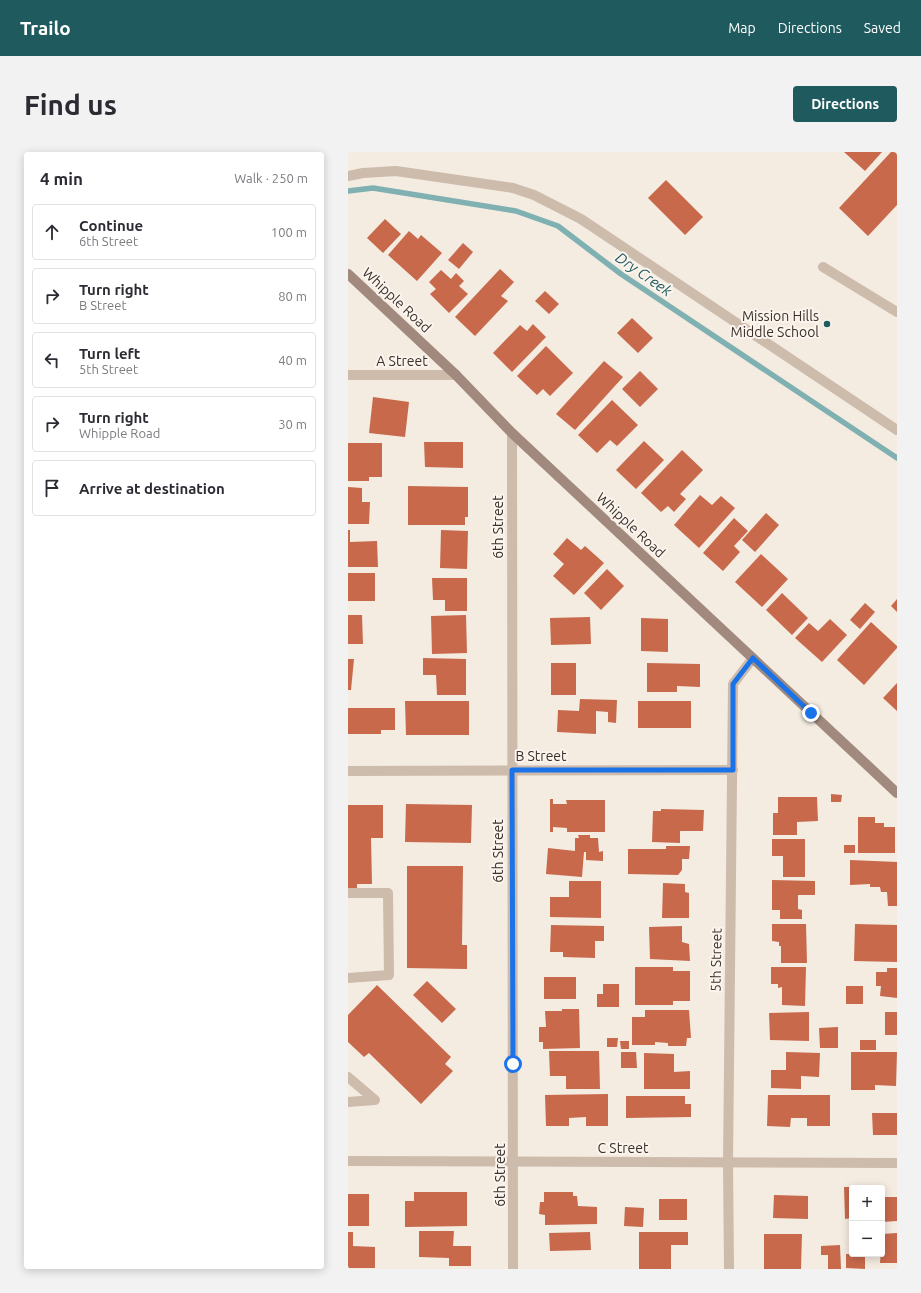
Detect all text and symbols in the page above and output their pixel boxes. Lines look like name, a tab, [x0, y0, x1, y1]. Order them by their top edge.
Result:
text: Trailo	[20, 17, 71, 39]
text: Map	[728, 20, 756, 36]
text: Directions	[778, 20, 842, 36]
text: Saved	[864, 20, 901, 36]
button: Directions	[793, 86, 897, 122]
text: Find us	[24, 89, 117, 120]
text: 4 min	[40, 169, 83, 188]
text: Walk · 250 m	[234, 171, 308, 185]
text: Continue	[79, 217, 143, 234]
icon: ahead	[41, 221, 63, 243]
text: 100 m	[271, 225, 307, 239]
text: 6th Street	[79, 234, 138, 248]
water label: Dry Creek	[613, 248, 676, 300]
street label: Whipple Road	[360, 264, 434, 336]
text: Turn right	[79, 281, 149, 298]
icon: right	[41, 285, 63, 307]
text: 80 m	[278, 289, 307, 303]
text: B Street	[79, 298, 127, 312]
place label: Mission Hills Middle School	[731, 308, 819, 340]
marker: Mission Hills Middle School	[822, 319, 832, 329]
text: Turn left	[79, 345, 140, 362]
icon: left	[41, 349, 63, 371]
text: 40 m	[278, 353, 307, 367]
street label: A Street	[376, 353, 428, 369]
text: 5th Street	[79, 362, 138, 376]
text: Turn right	[79, 409, 149, 426]
icon: right	[41, 413, 63, 435]
text: 30 m	[278, 417, 307, 431]
text: Whipple Road	[79, 426, 160, 440]
icon: arrive	[41, 477, 63, 499]
text: Arrive at destination	[79, 480, 225, 497]
street label: Whipple Road	[594, 489, 668, 561]
street label: 6th Street	[490, 495, 506, 559]
route end	[802, 704, 820, 722]
street label: B Street	[515, 748, 567, 764]
street label: 6th Street	[490, 819, 506, 883]
street label: 5th Street	[707, 928, 725, 992]
route start	[504, 1055, 522, 1073]
street label: C Street	[598, 1140, 649, 1156]
street label: 6th Street	[492, 1143, 508, 1207]
map controls	[849, 1185, 885, 1257]
button: +	[849, 1185, 885, 1221]
button: −	[849, 1221, 885, 1257]

